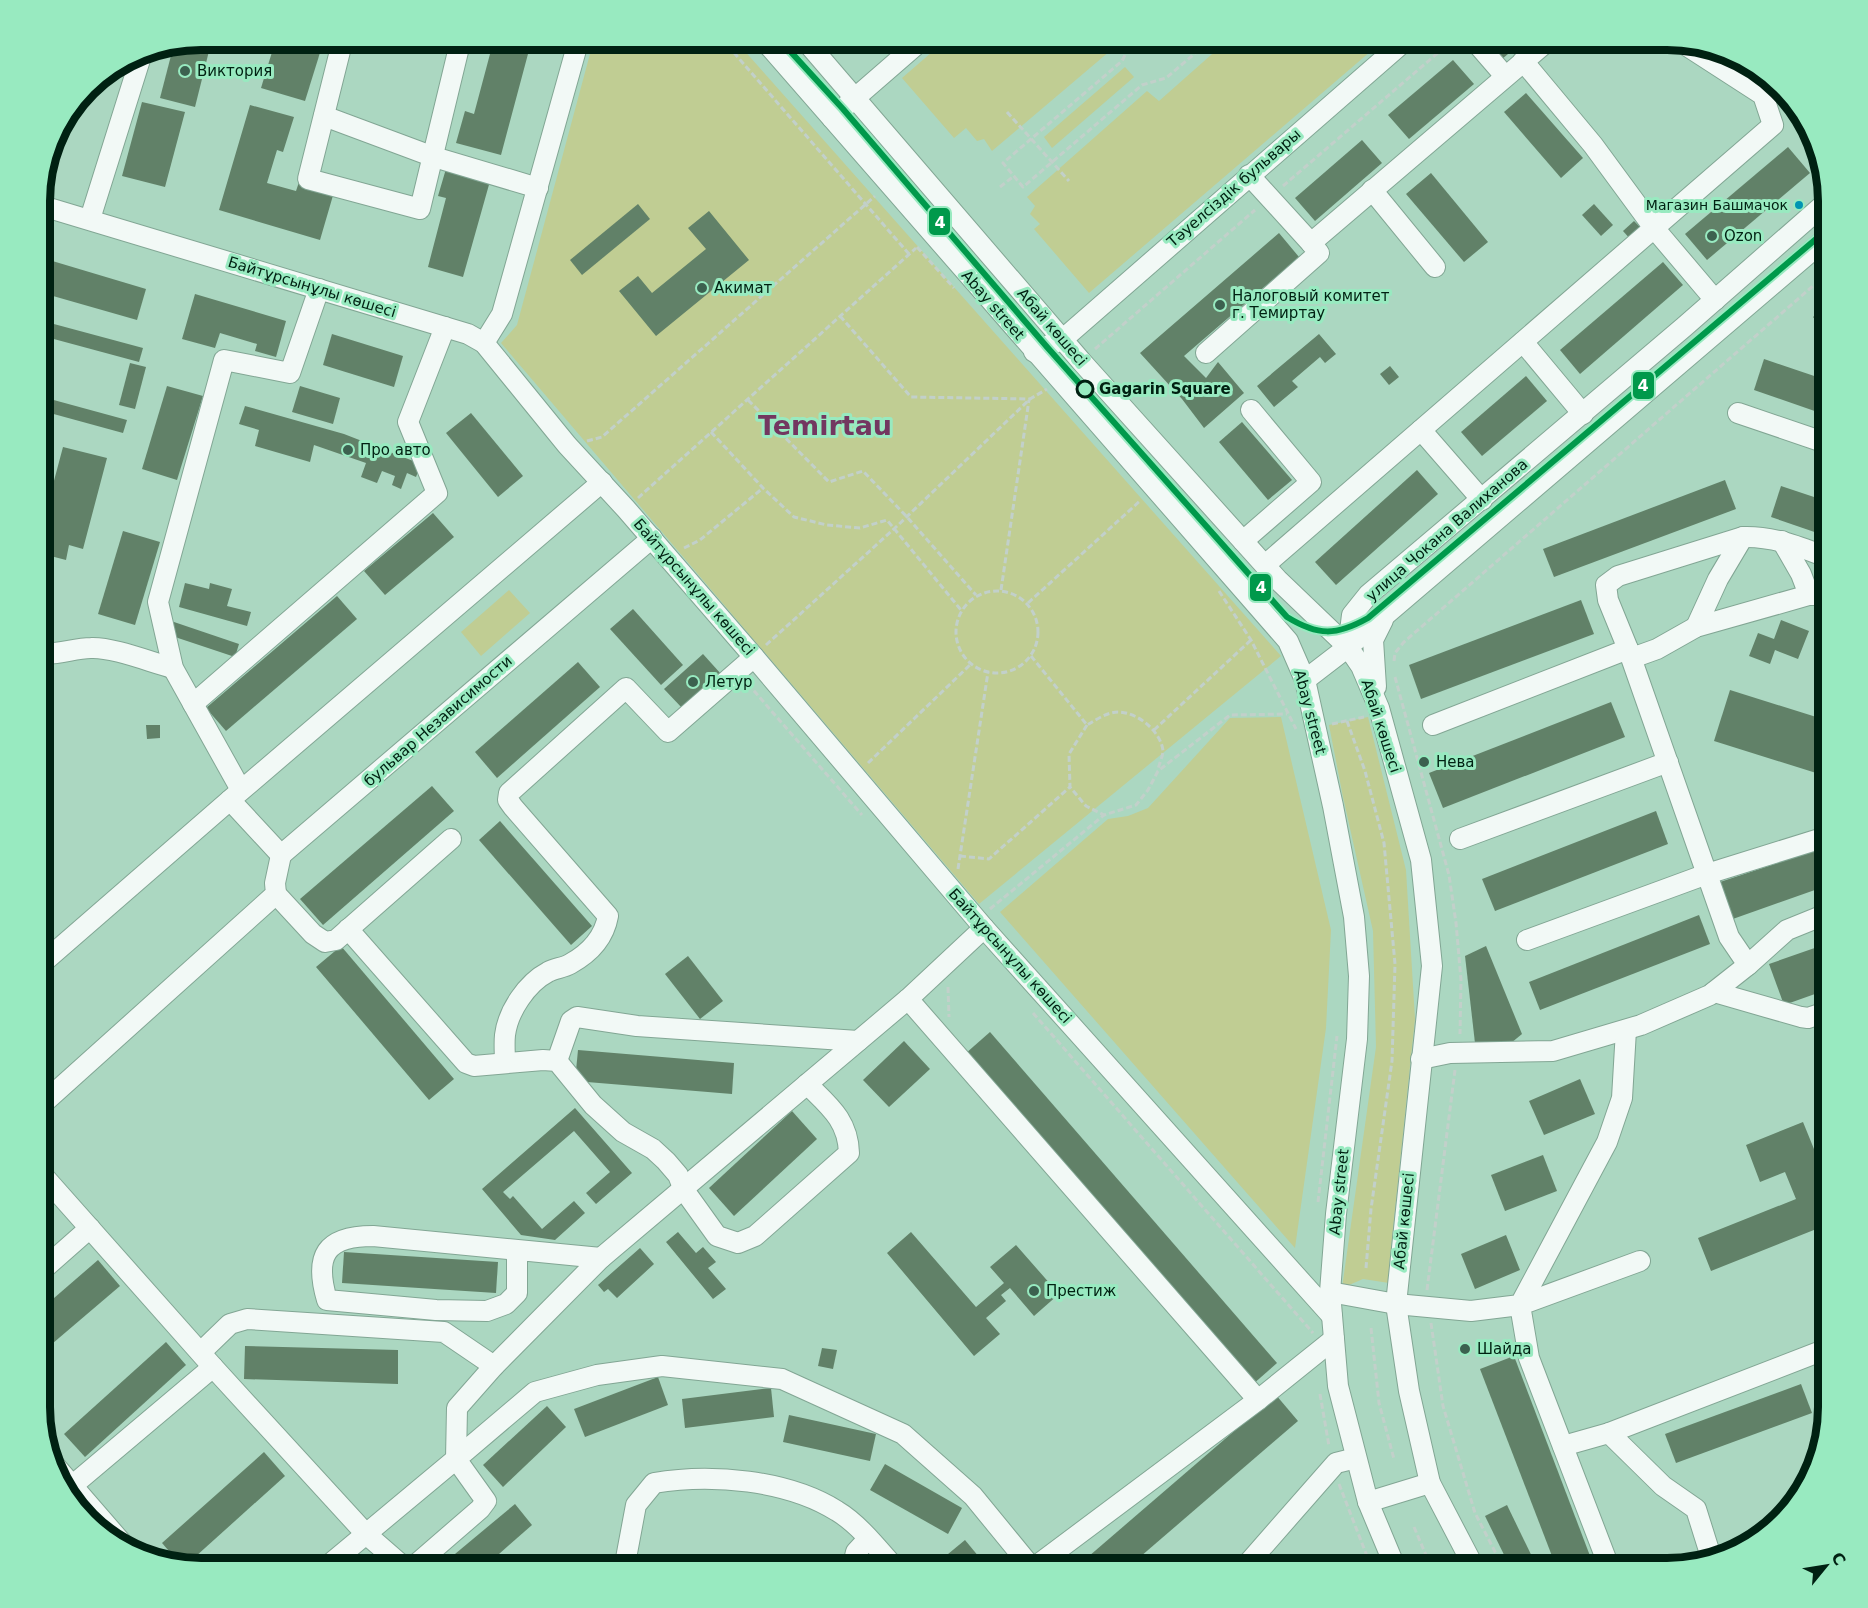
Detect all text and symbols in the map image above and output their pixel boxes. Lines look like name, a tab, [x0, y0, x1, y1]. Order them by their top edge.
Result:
place label: Виктория	[197, 62, 272, 80]
marker: Виктория	[178, 64, 192, 78]
street label: Тәуелсіздік бульвары	[1163, 125, 1304, 251]
place label: Магазин Башмачок	[1646, 197, 1788, 213]
marker: Магазин Башмачок	[1793, 199, 1805, 211]
line badge: 4	[928, 207, 951, 236]
text: 4	[934, 213, 946, 232]
place label: Ozon	[1724, 227, 1762, 245]
marker: Ozon	[1705, 229, 1719, 243]
street label: Байтұрсынұлы көшесі	[226, 253, 398, 321]
street label: Abay street	[958, 266, 1028, 344]
place label: Акимат	[714, 279, 773, 297]
marker: Акимат	[695, 281, 709, 295]
street label: Абай көшесі	[1013, 285, 1091, 369]
place label: Налоговый комитет г. Темиртау	[1232, 287, 1390, 322]
marker: Налоговый комитет г. Темиртау	[1213, 298, 1227, 312]
line badge: 4	[1632, 371, 1655, 400]
text: 4	[1637, 376, 1649, 395]
marker: Gagarin Square	[1076, 380, 1094, 398]
place label: Gagarin Square	[1099, 380, 1231, 398]
district label: Temirtau	[758, 410, 892, 441]
place label: Про авто	[360, 441, 431, 459]
marker: Про авто	[341, 443, 355, 457]
street label: улица Чокана Валиханова	[1363, 455, 1531, 605]
street label: Байтұрсынұлы көшесі	[630, 515, 758, 659]
line badge: 4	[1249, 573, 1272, 602]
text: 4	[1255, 578, 1267, 597]
street label: бульвар Независимости	[360, 652, 516, 790]
street label: Abay street	[1290, 668, 1330, 756]
place label: Летур	[705, 673, 753, 691]
marker: Летур	[686, 675, 700, 689]
street label: Абай көшесі	[1357, 677, 1405, 775]
place label: Нева	[1436, 753, 1475, 771]
marker: Нева	[1417, 755, 1431, 769]
street label: Байтұрсынұлы көшесі	[945, 885, 1075, 1027]
street label: Abay street	[1326, 1148, 1352, 1236]
street label: Абай көшесі	[1390, 1172, 1418, 1270]
place label: Престиж	[1046, 1282, 1116, 1300]
marker: Престиж	[1027, 1284, 1041, 1298]
place label: Шайда	[1477, 1340, 1532, 1358]
marker: Шайда	[1458, 1342, 1472, 1356]
north arrow	[1796, 1536, 1856, 1596]
text: С	[1827, 1549, 1850, 1569]

